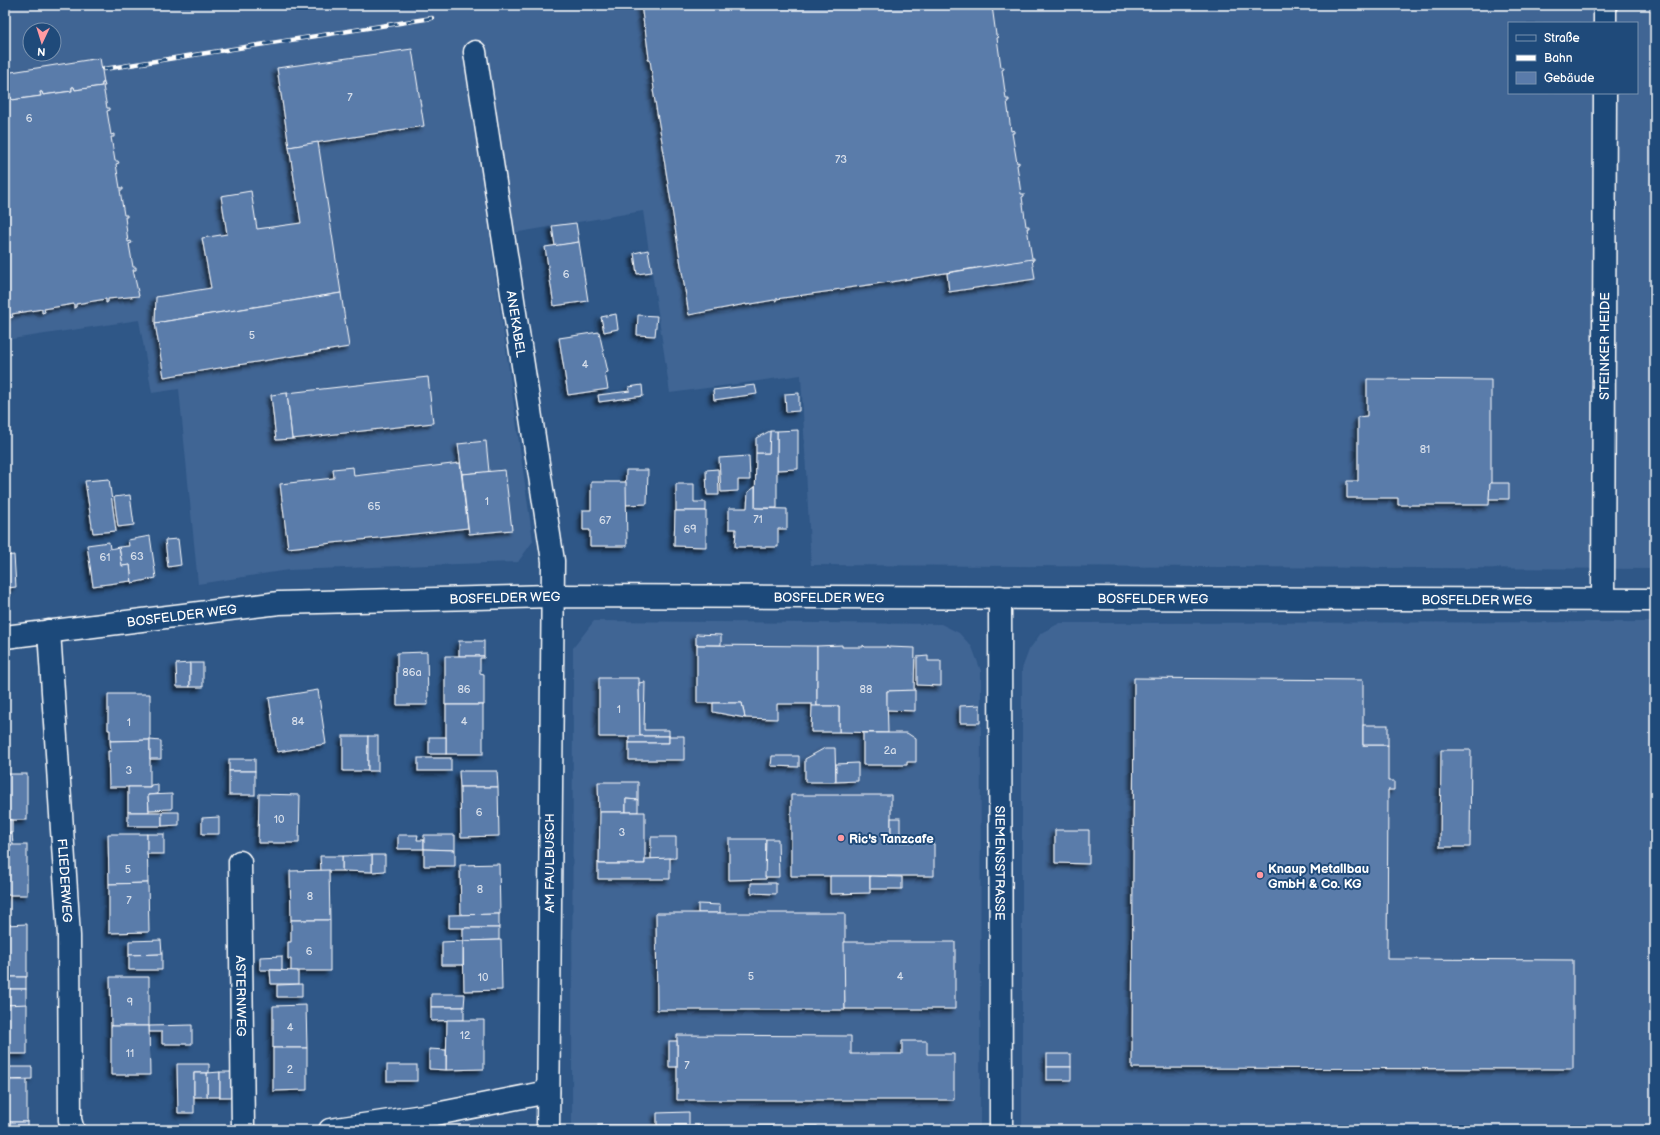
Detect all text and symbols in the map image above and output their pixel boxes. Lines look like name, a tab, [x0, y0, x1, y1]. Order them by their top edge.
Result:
north arrow	[22, 22, 62, 62]
legend	[1508, 22, 1638, 94]
text: Straße	[1544, 31, 1580, 46]
text: N	[37, 45, 46, 58]
text: Bahn	[1544, 51, 1573, 66]
text: Gebäude	[1544, 71, 1594, 86]
house number: 7	[347, 91, 353, 104]
house number: 6	[26, 112, 33, 125]
house number: 73	[835, 153, 847, 166]
house number: 6	[563, 268, 570, 281]
street label: ANEKABEL	[503, 289, 529, 359]
street label: STEINKER HEIDE	[1597, 292, 1613, 400]
house number: 5	[249, 329, 255, 342]
house number: 4	[582, 358, 589, 371]
house number: 81	[1420, 443, 1430, 456]
house number: 1	[485, 495, 489, 508]
house number: 65	[367, 500, 381, 513]
house number: 71	[753, 513, 763, 526]
house number: 67	[599, 514, 612, 527]
house number: 69	[683, 523, 697, 536]
house number: 63	[130, 550, 144, 563]
house number: 61	[100, 551, 110, 564]
street label: BOSFELDER WEG	[449, 589, 560, 608]
street label: BOSFELDER WEG	[773, 590, 884, 606]
street label: BOSFELDER WEG	[1097, 591, 1208, 607]
street label: BOSFELDER WEG	[1421, 592, 1532, 609]
street label: BOSFELDER WEG	[126, 601, 238, 631]
house number: 86a	[402, 666, 422, 679]
house number: 86	[457, 683, 471, 696]
house number: 88	[860, 683, 872, 696]
house number: 1	[617, 703, 621, 716]
house number: 84	[291, 715, 305, 728]
house number: 4	[461, 715, 468, 728]
house number: 1	[127, 716, 131, 729]
house number: 2a	[884, 744, 896, 757]
house number: 3	[126, 764, 133, 777]
house number: 6	[476, 806, 483, 819]
street label: SIEMENSSTRASSE	[991, 806, 1008, 921]
house number: 10	[274, 813, 285, 826]
street label: AM FAULBUSCH	[542, 813, 558, 913]
house number: 3	[619, 826, 626, 839]
place label: Ric's Tanzcafe	[849, 831, 934, 847]
marker: Ric's Tanzcafe	[836, 833, 846, 843]
street label: FLIEDERWEG	[54, 838, 75, 923]
place label: Knaup Metallbau GmbH & Co. KG	[1268, 861, 1369, 892]
house number: 5	[125, 863, 131, 876]
marker: Knaup Metallbau GmbH & Co. KG	[1255, 870, 1265, 880]
house number: 8	[477, 883, 483, 896]
house number: 8	[307, 890, 313, 903]
house number: 7	[126, 894, 132, 907]
house number: 6	[306, 945, 313, 958]
street label: ASTERNWEG	[232, 955, 249, 1037]
house number: 5	[748, 970, 754, 983]
house number: 4	[897, 970, 904, 983]
house number: 10	[478, 971, 489, 984]
house number: 9	[127, 996, 133, 1009]
house number: 4	[287, 1021, 294, 1034]
house number: 12	[460, 1029, 471, 1042]
house number: 11	[126, 1047, 134, 1060]
house number: 7	[684, 1059, 690, 1072]
house number: 2	[287, 1063, 294, 1076]

